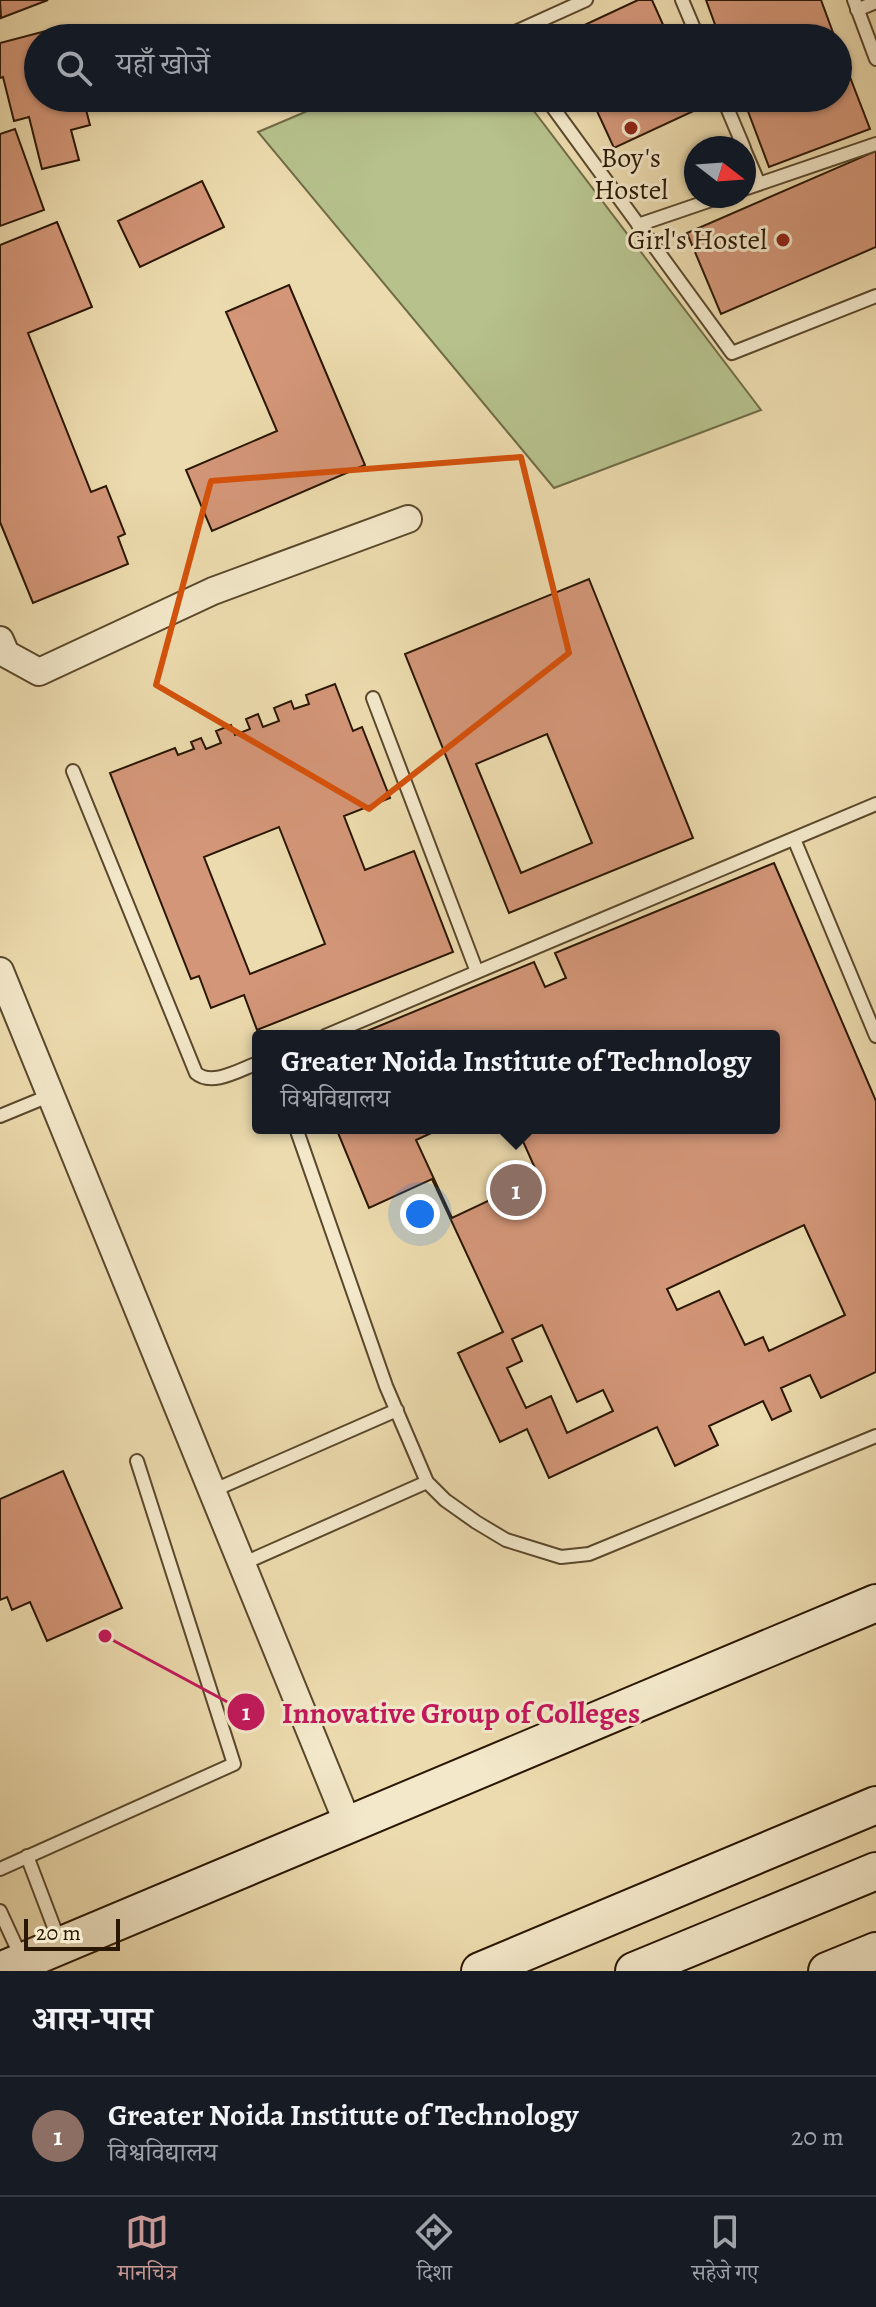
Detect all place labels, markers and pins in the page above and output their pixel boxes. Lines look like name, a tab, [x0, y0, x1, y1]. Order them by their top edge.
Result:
marker: Boy's Hostel	[622, 119, 640, 137]
place label: Boy's Hostel	[594, 139, 668, 209]
place label: Girl's Hostel	[627, 221, 767, 259]
marker: Girl's Hostel	[774, 231, 792, 249]
pin: 1	[490, 1160, 542, 1220]
callout: Innovative Group of Colleges	[226, 1685, 656, 1739]

